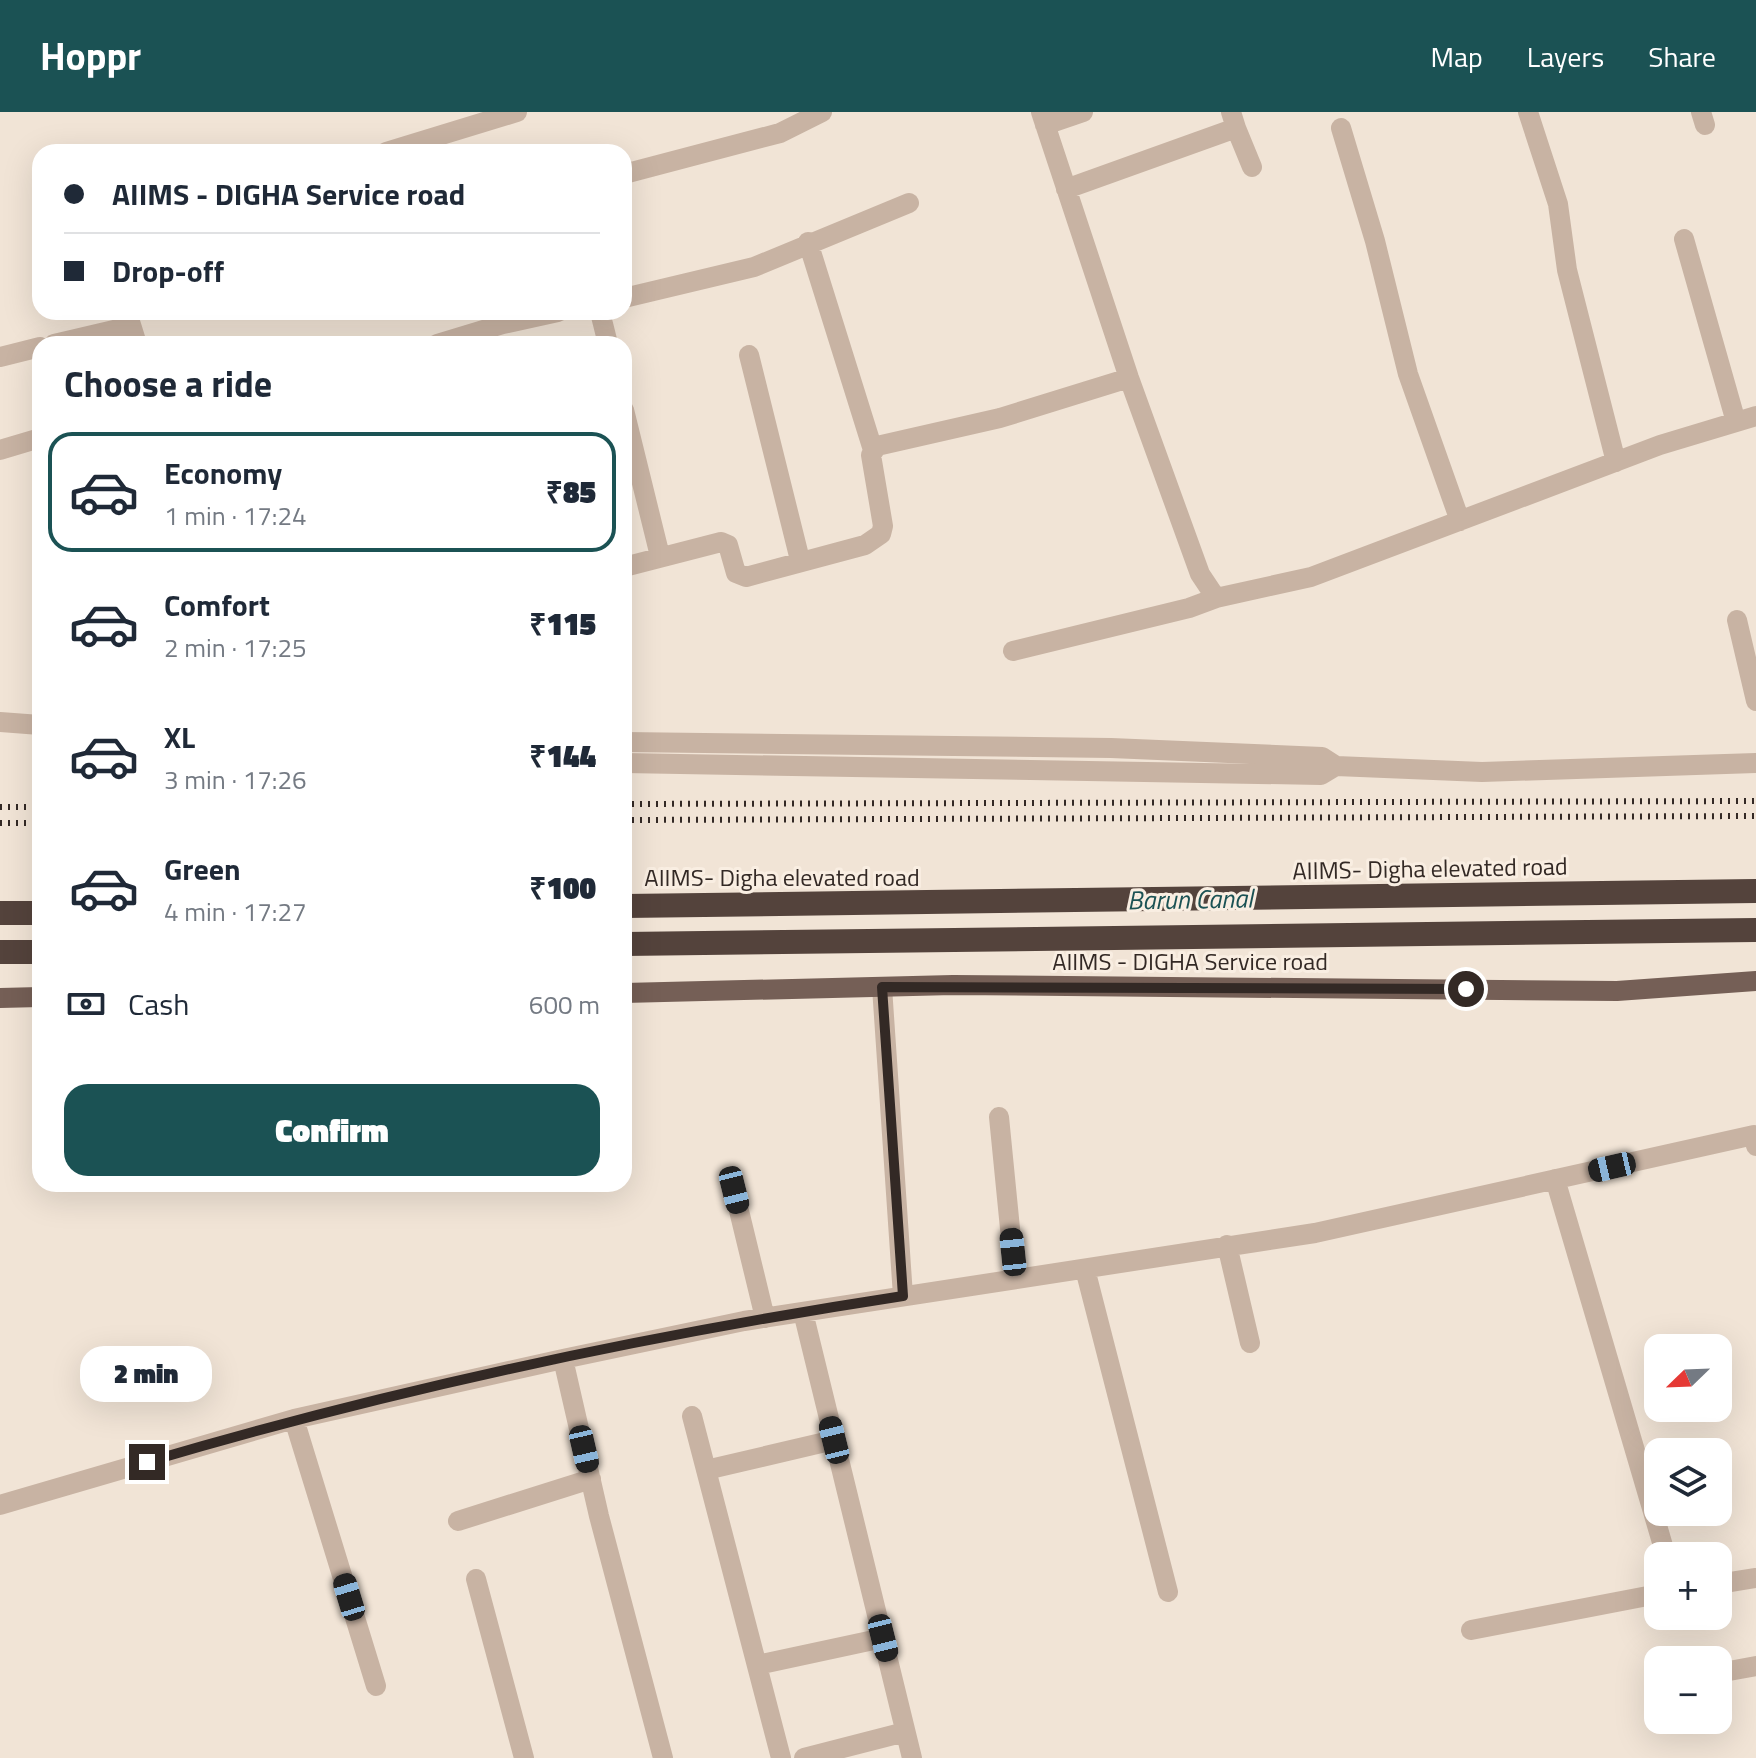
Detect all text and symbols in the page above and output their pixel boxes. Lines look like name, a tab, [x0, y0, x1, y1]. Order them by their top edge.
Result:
text: Hoppr	[40, 27, 141, 85]
text: Map	[1430, 35, 1483, 78]
text: Layers	[1527, 35, 1604, 78]
text: Share	[1648, 35, 1716, 78]
text: AIIMS - DIGHA Service road	[112, 171, 465, 217]
text: Drop-off	[112, 248, 224, 294]
text: Choose a ride	[64, 356, 272, 411]
text: Economy	[164, 450, 282, 496]
icon: car	[68, 456, 140, 528]
text: ₹85	[546, 469, 596, 515]
text: 1 min · 17:24	[164, 496, 307, 535]
text: Comfort	[164, 582, 270, 628]
icon: car	[68, 588, 140, 660]
text: ₹115	[529, 601, 596, 647]
text: 2 min · 17:25	[164, 628, 307, 667]
text: XL	[164, 714, 195, 760]
icon: car	[68, 720, 140, 792]
text: ₹144	[529, 733, 596, 779]
text: 3 min · 17:26	[164, 760, 307, 799]
text: Green	[164, 846, 241, 892]
street label: AIIMS- Digha elevated road	[1292, 848, 1568, 888]
icon: car	[68, 852, 140, 924]
street label: AIIMS- Digha elevated road	[644, 859, 920, 895]
text: ₹100	[529, 865, 596, 911]
water label: Barun Canal	[1127, 878, 1256, 920]
text: 4 min · 17:27	[164, 892, 307, 931]
street label: AIIMS - DIGHA Service road	[1052, 943, 1328, 979]
route start	[1448, 971, 1484, 1007]
text: Cash	[128, 981, 189, 1027]
icon: cash	[64, 982, 108, 1026]
text: 600 m	[529, 985, 600, 1024]
button: Confirm	[64, 1084, 600, 1176]
car	[1586, 1150, 1638, 1184]
car	[717, 1164, 751, 1216]
car	[999, 1227, 1027, 1277]
north arrow	[1644, 1334, 1732, 1422]
map controls	[1644, 1334, 1732, 1734]
callout: 2 min	[81, 1346, 213, 1402]
text: 2 min	[114, 1354, 178, 1393]
car	[817, 1414, 851, 1466]
car	[567, 1423, 601, 1475]
button: layers	[1644, 1438, 1732, 1526]
route end	[129, 1444, 165, 1480]
button: +	[1644, 1542, 1732, 1630]
car	[331, 1571, 367, 1623]
car	[866, 1612, 900, 1664]
button: −	[1644, 1646, 1732, 1734]

